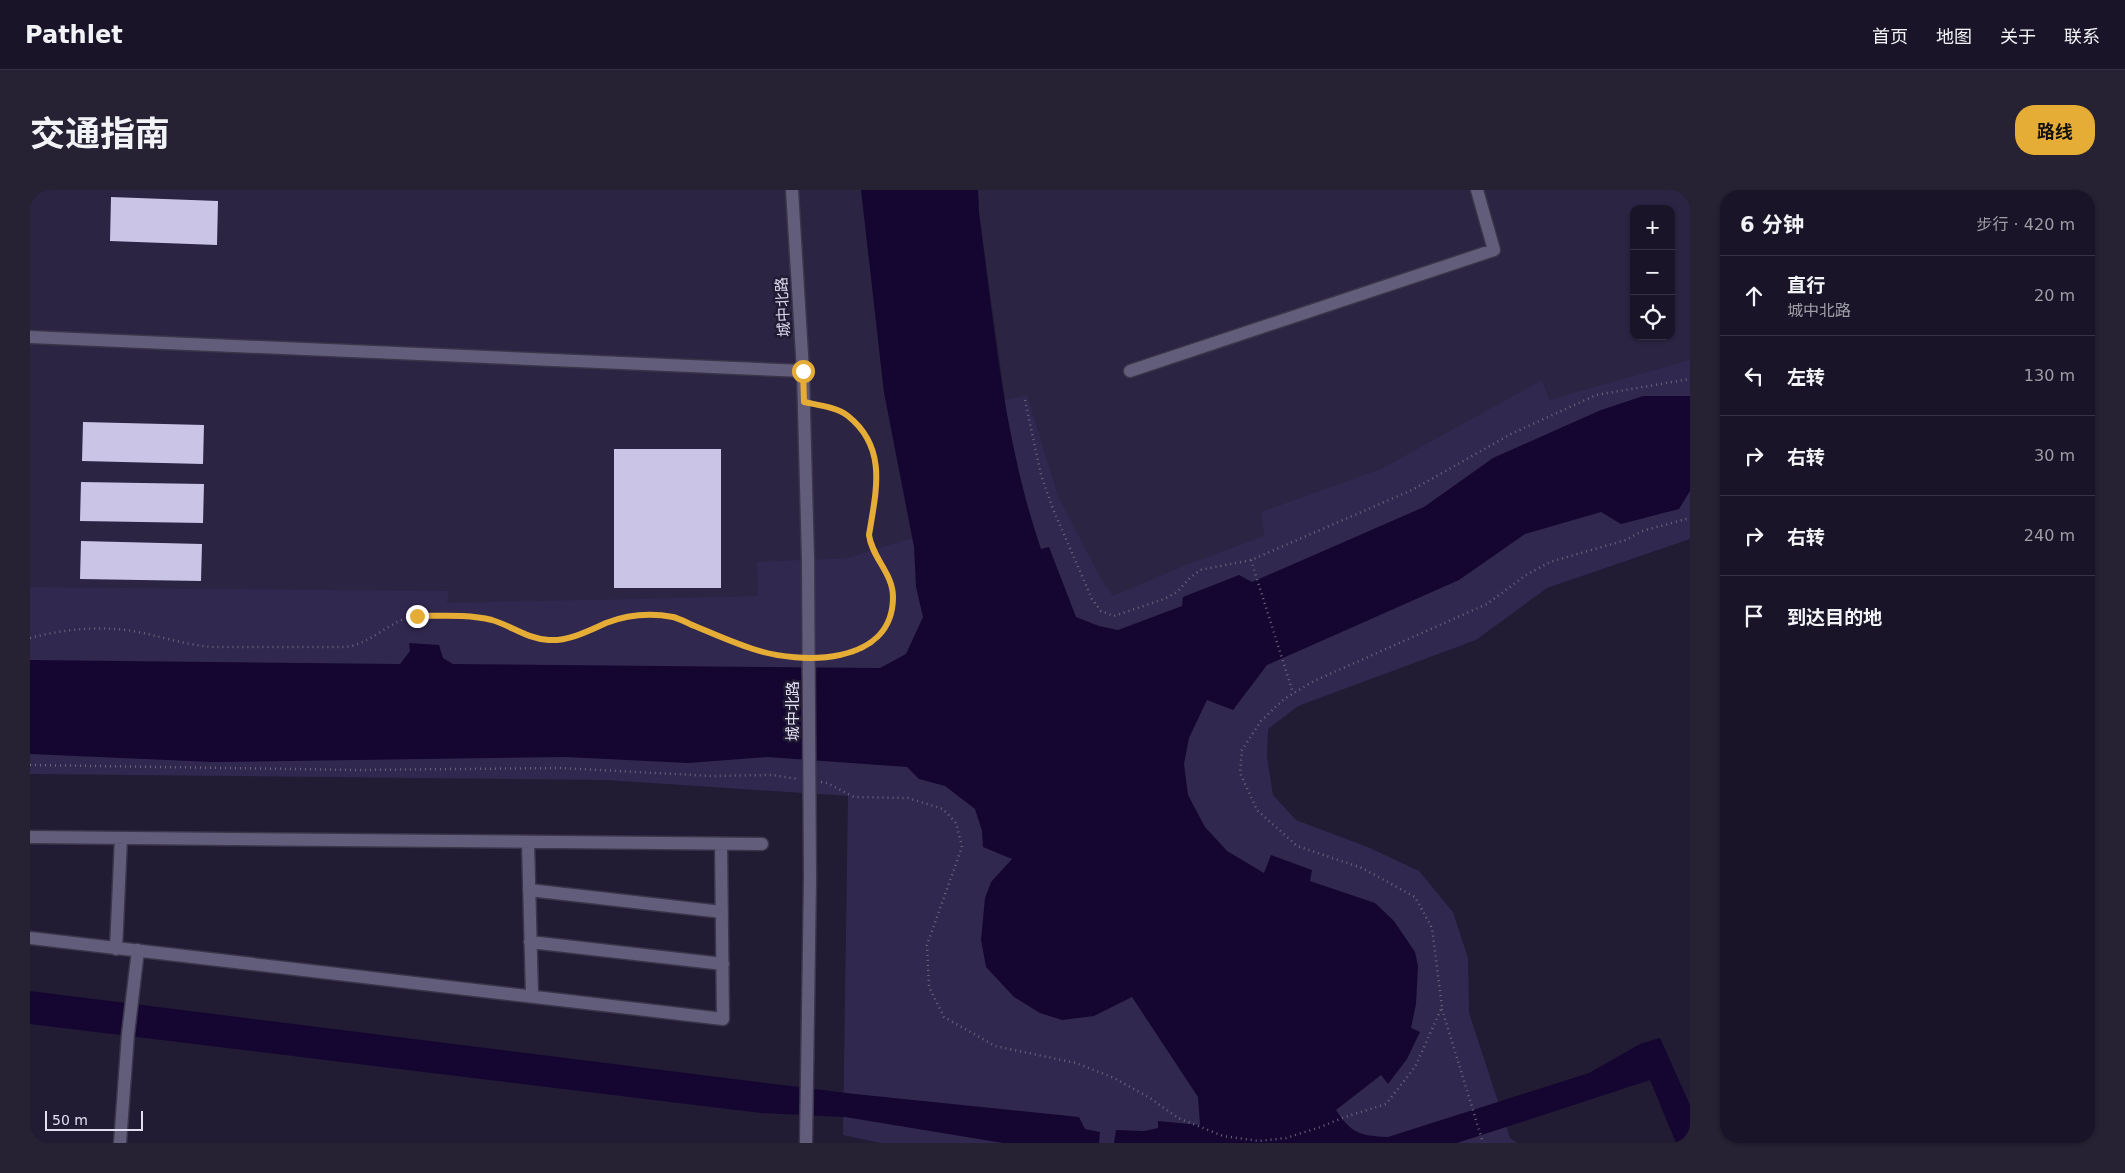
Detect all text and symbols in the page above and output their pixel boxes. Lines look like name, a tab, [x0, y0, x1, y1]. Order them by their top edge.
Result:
text: Pathlet	[25, 21, 123, 49]
text: 首页	[1872, 26, 1908, 47]
text: 地图	[1936, 26, 1972, 47]
text: 关于	[2000, 26, 2036, 47]
text: 联系	[2064, 26, 2100, 47]
button: 路线	[2015, 105, 2095, 155]
text: 交通指南	[30, 114, 170, 154]
map controls	[1630, 205, 1675, 340]
button: +	[1630, 205, 1675, 250]
text: 6 分钟	[1740, 213, 1804, 237]
text: 步行 · 420 m	[1977, 215, 2075, 234]
button: −	[1630, 250, 1675, 295]
text: 直行	[1787, 274, 1825, 296]
street label: 城中北路	[772, 277, 794, 337]
icon: ahead	[1740, 282, 1768, 310]
text: 20 m	[2034, 286, 2075, 305]
button: locate	[1630, 295, 1675, 340]
text: 城中北路	[1787, 301, 1851, 320]
route start	[792, 360, 815, 383]
icon: left	[1740, 362, 1768, 390]
text: 左转	[1787, 366, 1825, 388]
text: 130 m	[2024, 366, 2075, 385]
icon: right	[1740, 442, 1768, 470]
text: 右转	[1787, 446, 1825, 468]
text: 30 m	[2034, 446, 2075, 465]
icon: right	[1740, 522, 1768, 550]
text: 右转	[1787, 526, 1825, 548]
text: 240 m	[2024, 526, 2075, 545]
icon: arrive	[1740, 602, 1768, 630]
route end	[406, 605, 429, 628]
text: 到达目的地	[1787, 606, 1882, 628]
street label: 城中北路	[784, 681, 802, 741]
scale bar	[45, 1108, 142, 1131]
text: 50 m	[52, 1112, 88, 1128]

